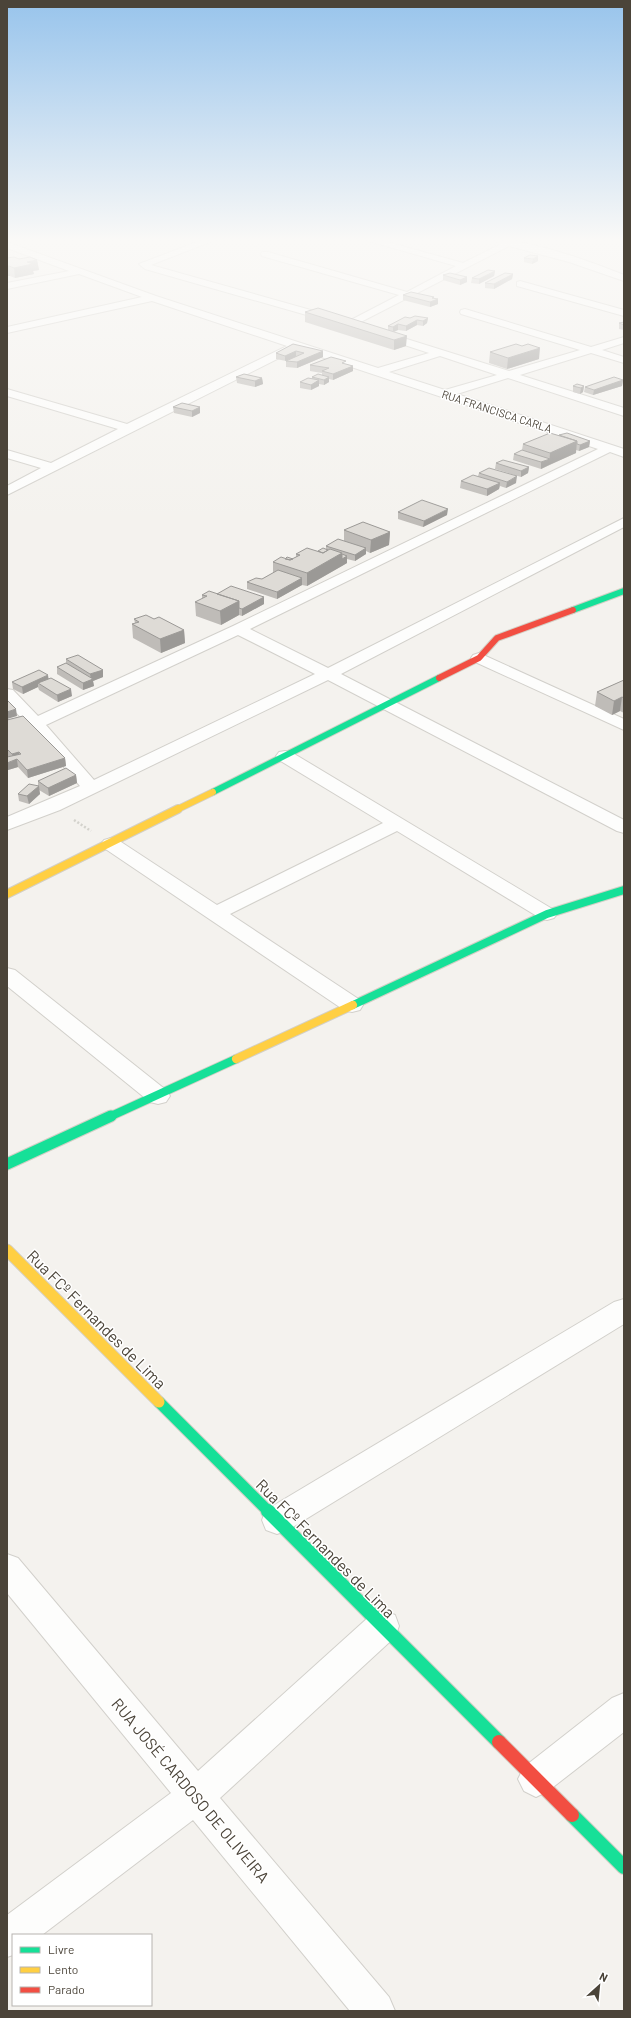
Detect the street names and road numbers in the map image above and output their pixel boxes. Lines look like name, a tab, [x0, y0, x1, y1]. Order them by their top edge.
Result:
street label: RUA FRANCISCA CARLA	[440, 387, 554, 435]
street label: Rua FCº Fernandes de Lima	[24, 1246, 170, 1392]
street label: Rua FCº Fernandes de Lima	[253, 1475, 399, 1621]
street label: RUA JOSÉ CARDOSO DE OLIVEIRA	[108, 1694, 274, 1886]

